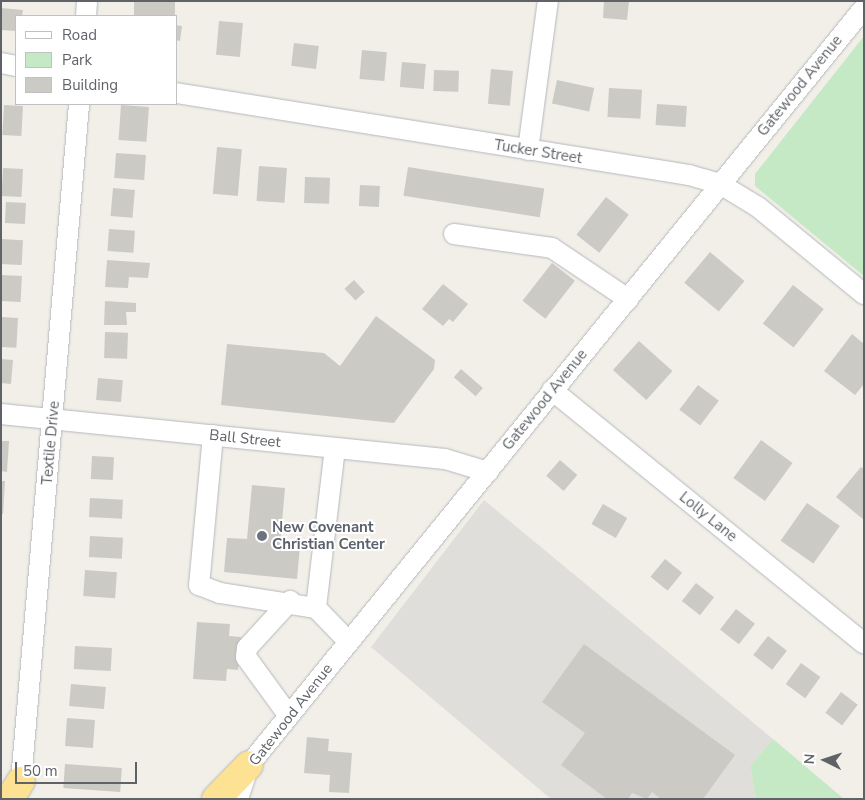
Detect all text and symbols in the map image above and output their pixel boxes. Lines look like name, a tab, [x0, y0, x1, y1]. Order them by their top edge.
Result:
legend	[15, 15, 178, 105]
text: Road	[62, 25, 97, 45]
street label: Gatewood Avenue	[754, 32, 846, 140]
text: Park	[62, 50, 92, 70]
text: Building	[62, 75, 118, 95]
street label: Tucker Street	[493, 136, 583, 168]
street label: Gatewood Avenue	[499, 346, 591, 454]
street label: Textile Drive	[38, 400, 64, 486]
street label: Ball Street	[208, 426, 282, 452]
street label: Lolly Lane	[675, 488, 741, 546]
place label: New Covenant Christian Center	[272, 518, 385, 553]
marker: New Covenant Christian Center	[256, 530, 268, 542]
street label: Gatewood Avenue	[246, 660, 336, 770]
north arrow	[800, 735, 850, 785]
scale bar	[18, 752, 140, 784]
text: N	[800, 753, 819, 765]
text: 50 m	[23, 761, 58, 781]

